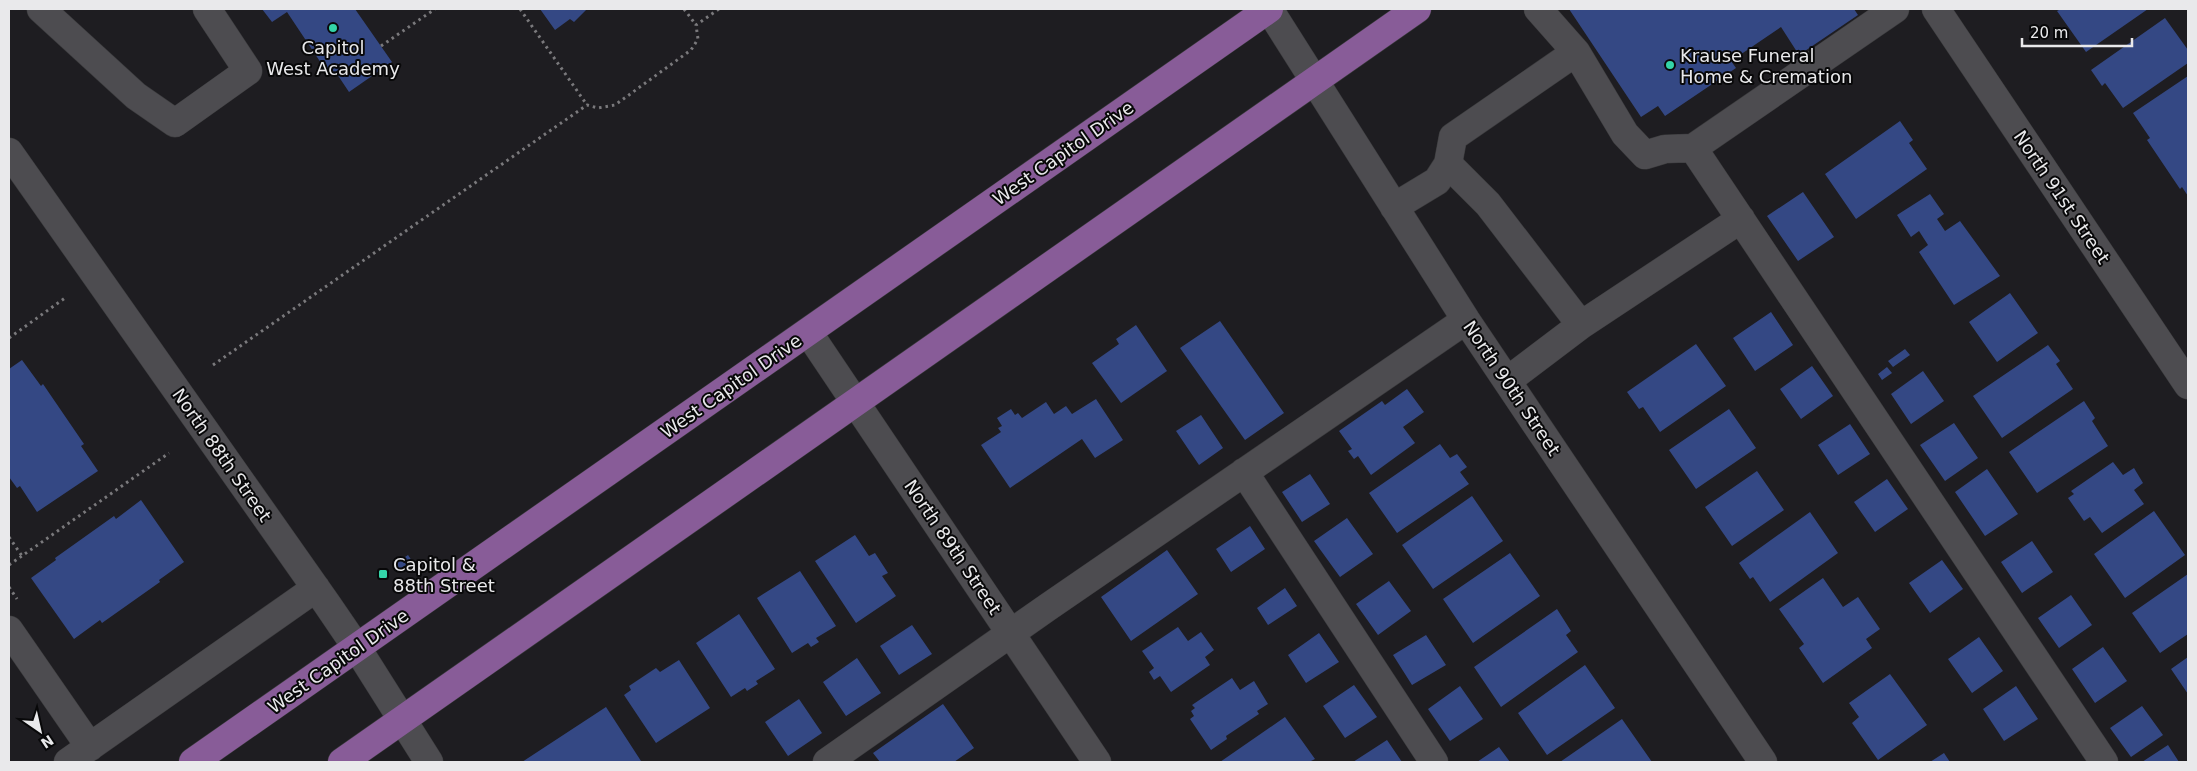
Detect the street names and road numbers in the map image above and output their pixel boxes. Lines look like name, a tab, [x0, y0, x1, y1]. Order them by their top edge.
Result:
street label: West Capitol Drive	[989, 97, 1137, 209]
street label: North 91st Street	[2010, 127, 2114, 267]
street label: North 90th Street	[1459, 317, 1565, 459]
street label: West Capitol Drive	[657, 330, 805, 442]
street label: North 88th Street	[168, 384, 276, 526]
street label: North 89th Street	[900, 476, 1006, 618]
street label: West Capitol Drive	[264, 605, 412, 717]

